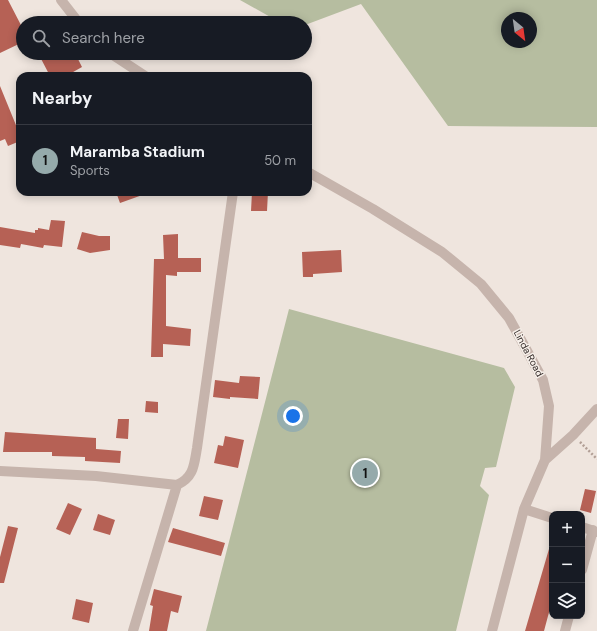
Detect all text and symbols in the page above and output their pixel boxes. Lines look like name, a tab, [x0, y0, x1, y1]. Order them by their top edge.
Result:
north arrow	[501, 12, 537, 48]
search box	[16, 16, 312, 60]
icon: search	[30, 27, 52, 49]
text: Search here	[62, 28, 145, 48]
text: Nearby	[32, 87, 92, 109]
text: Maramba Stadium	[70, 142, 205, 162]
text: 1	[43, 152, 47, 169]
text: 50 m	[264, 152, 296, 169]
text: Sports	[70, 162, 110, 179]
street label: Linda Road	[511, 328, 546, 379]
your location	[283, 406, 303, 426]
pin: 1	[352, 458, 378, 488]
map controls	[549, 511, 585, 619]
button: +	[549, 511, 585, 547]
button: −	[549, 547, 585, 583]
button: layers	[549, 583, 585, 619]

